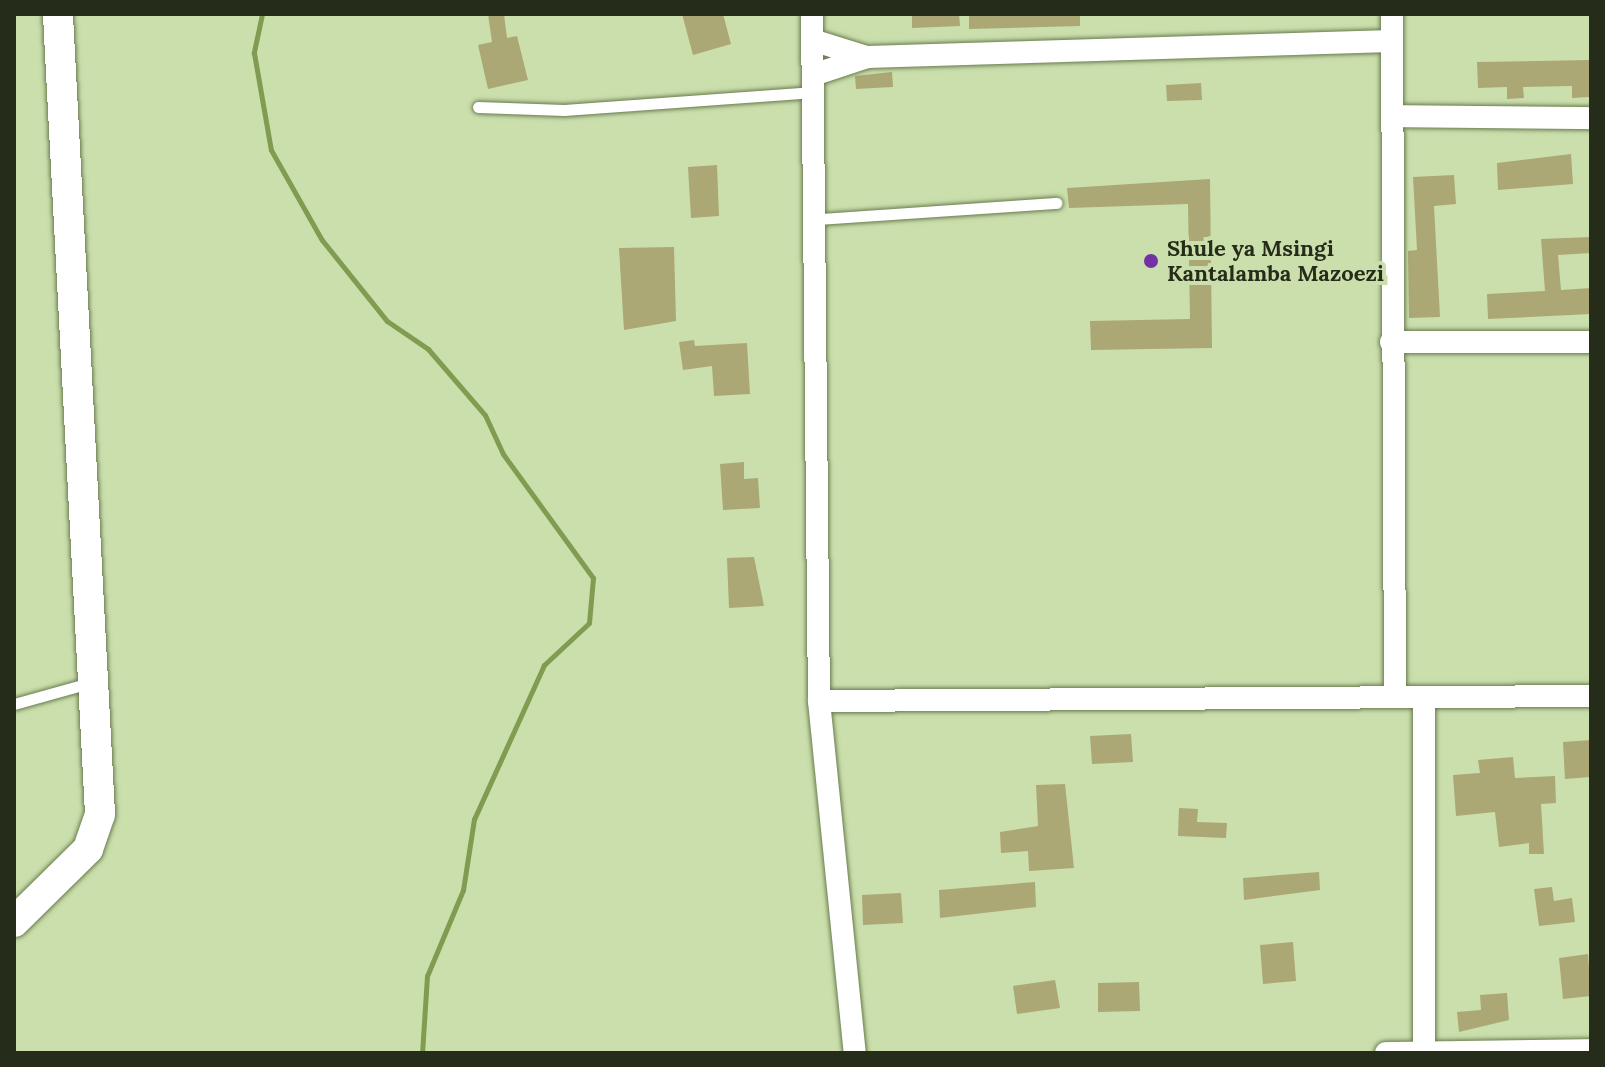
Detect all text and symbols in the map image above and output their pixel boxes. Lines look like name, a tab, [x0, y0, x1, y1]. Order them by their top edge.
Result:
place label: Shule ya Msingi Kantalamba Mazoezi	[1167, 235, 1384, 286]
marker: Shule ya Msingi Kantalamba Mazoezi	[1142, 252, 1160, 270]

